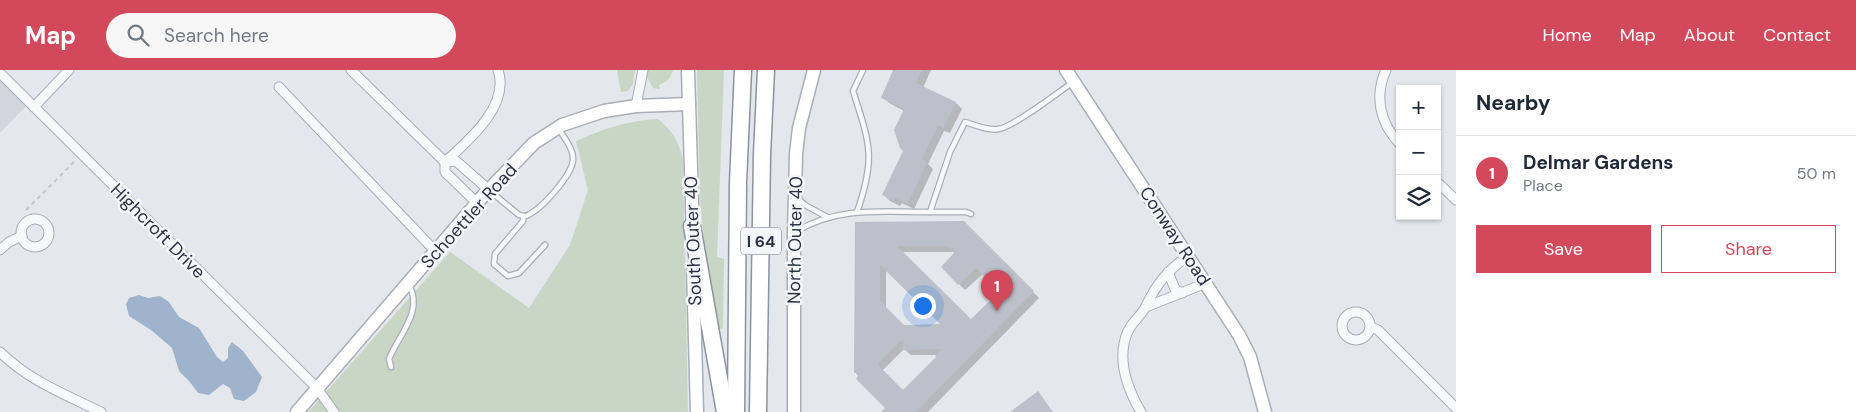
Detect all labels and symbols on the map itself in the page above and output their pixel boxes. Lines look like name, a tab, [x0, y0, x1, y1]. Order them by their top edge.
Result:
street label: Schoettler Road	[415, 158, 523, 274]
street label: South Outer 40	[679, 176, 707, 306]
street label: North Outer 40	[782, 176, 808, 304]
street label: Highcroft Drive	[105, 178, 211, 284]
street label: Conway Road	[1134, 182, 1216, 290]
road number: I 64	[741, 228, 781, 255]
pin: 1	[981, 270, 1013, 311]
your location	[910, 293, 936, 319]

